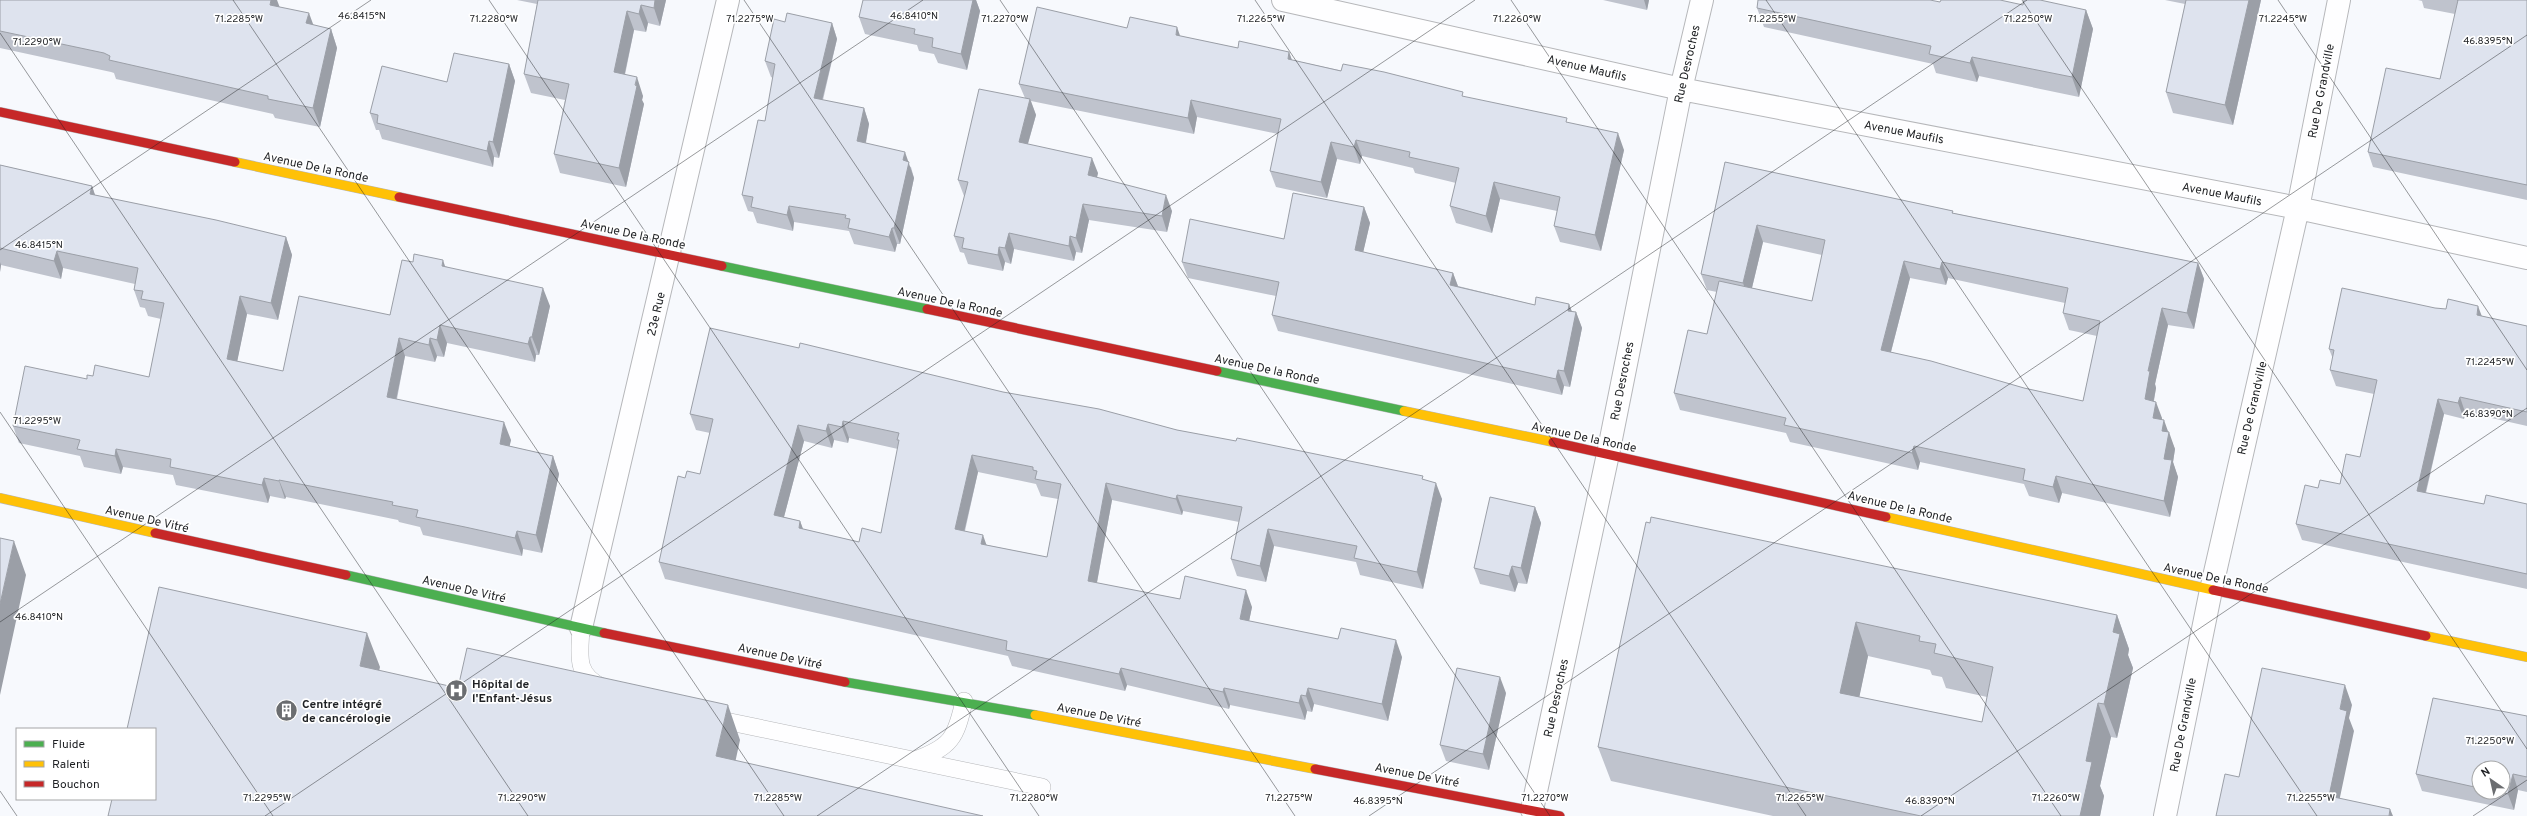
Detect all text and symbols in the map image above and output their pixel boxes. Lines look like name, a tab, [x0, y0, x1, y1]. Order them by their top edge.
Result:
text: 46.8415°N	[338, 10, 386, 23]
text: 46.8410°N	[890, 10, 938, 23]
text: 71.2285°W	[215, 13, 263, 26]
text: 71.2280°W	[470, 13, 518, 26]
text: 71.2275°W	[726, 13, 774, 26]
text: 71.2270°W	[981, 13, 1029, 26]
text: 71.2265°W	[1237, 13, 1285, 26]
text: 71.2260°W	[1493, 13, 1541, 26]
text: 71.2255°W	[1748, 13, 1796, 26]
text: 71.2250°W	[2004, 13, 2052, 26]
text: 71.2245°W	[2259, 13, 2307, 26]
street label: Rue Desroches	[1671, 23, 1705, 105]
text: 46.8395°N	[2463, 35, 2513, 48]
text: 71.2290°W	[13, 36, 61, 49]
street label: Rue De Grandville	[2305, 43, 2339, 140]
street label: Avenue Maufils	[1545, 52, 1628, 86]
street label: Avenue Maufils	[1862, 117, 1945, 149]
street label: Avenue De la Ronde	[262, 149, 370, 187]
street label: Avenue Maufils	[2180, 179, 2263, 211]
street label: Avenue De la Ronde	[579, 216, 687, 254]
text: 46.8415°N	[15, 239, 63, 252]
street label: Avenue De la Ronde	[896, 284, 1004, 322]
street label: 23e Rue	[644, 291, 670, 338]
street label: Rue Desroches	[1607, 340, 1638, 422]
street label: Avenue De la Ronde	[1213, 351, 1321, 389]
text: 71.2245°W	[2466, 356, 2514, 369]
street label: Rue De Grandville	[2234, 360, 2272, 457]
text: 46.8390°N	[2463, 408, 2513, 421]
text: 71.2295°W	[13, 415, 61, 428]
street label: Avenue De la Ronde	[1530, 419, 1638, 457]
street label: Avenue De la Ronde	[1846, 488, 1954, 528]
street label: Avenue De Vitré	[103, 503, 190, 537]
street label: Avenue De la Ronde	[2162, 560, 2270, 598]
street label: Avenue De Vitré	[420, 573, 507, 607]
text: 46.8410°N	[15, 611, 63, 624]
street label: Avenue De Vitré	[736, 640, 823, 674]
street label: Rue Desroches	[1541, 657, 1573, 739]
place label: Hôpital de l'Enfant-Jésus	[472, 677, 552, 707]
street label: Rue De Grandville	[2167, 677, 2201, 774]
hospital icon: Hôpital de l'Enfant-Jésus	[444, 678, 470, 704]
place label: Centre intégré de cancérologie	[302, 697, 391, 727]
building icon: Centre intégré de cancérologie	[273, 698, 299, 724]
street label: Avenue De Vitré	[1055, 700, 1142, 732]
legend	[16, 728, 156, 800]
text: 71.2250°W	[2466, 735, 2514, 748]
text: Fluide	[52, 737, 85, 753]
text: Ralenti	[52, 757, 90, 773]
street label: Avenue De Vitré	[1373, 760, 1460, 792]
north arrow	[2471, 760, 2511, 800]
text: N	[2479, 765, 2493, 781]
text: Bouchon	[52, 777, 100, 793]
text: 71.2295°W	[243, 792, 291, 805]
text: 71.2290°W	[498, 792, 546, 805]
text: 71.2285°W	[754, 792, 802, 805]
text: 71.2280°W	[1010, 792, 1058, 805]
text: 71.2275°W	[1265, 792, 1313, 805]
text: 71.2270°W	[1521, 792, 1569, 805]
text: 71.2265°W	[1776, 792, 1824, 805]
text: 71.2260°W	[2032, 792, 2080, 805]
text: 71.2255°W	[2287, 792, 2335, 805]
text: 46.8395°N	[1353, 795, 1403, 808]
text: 46.8390°N	[1905, 795, 1955, 808]

